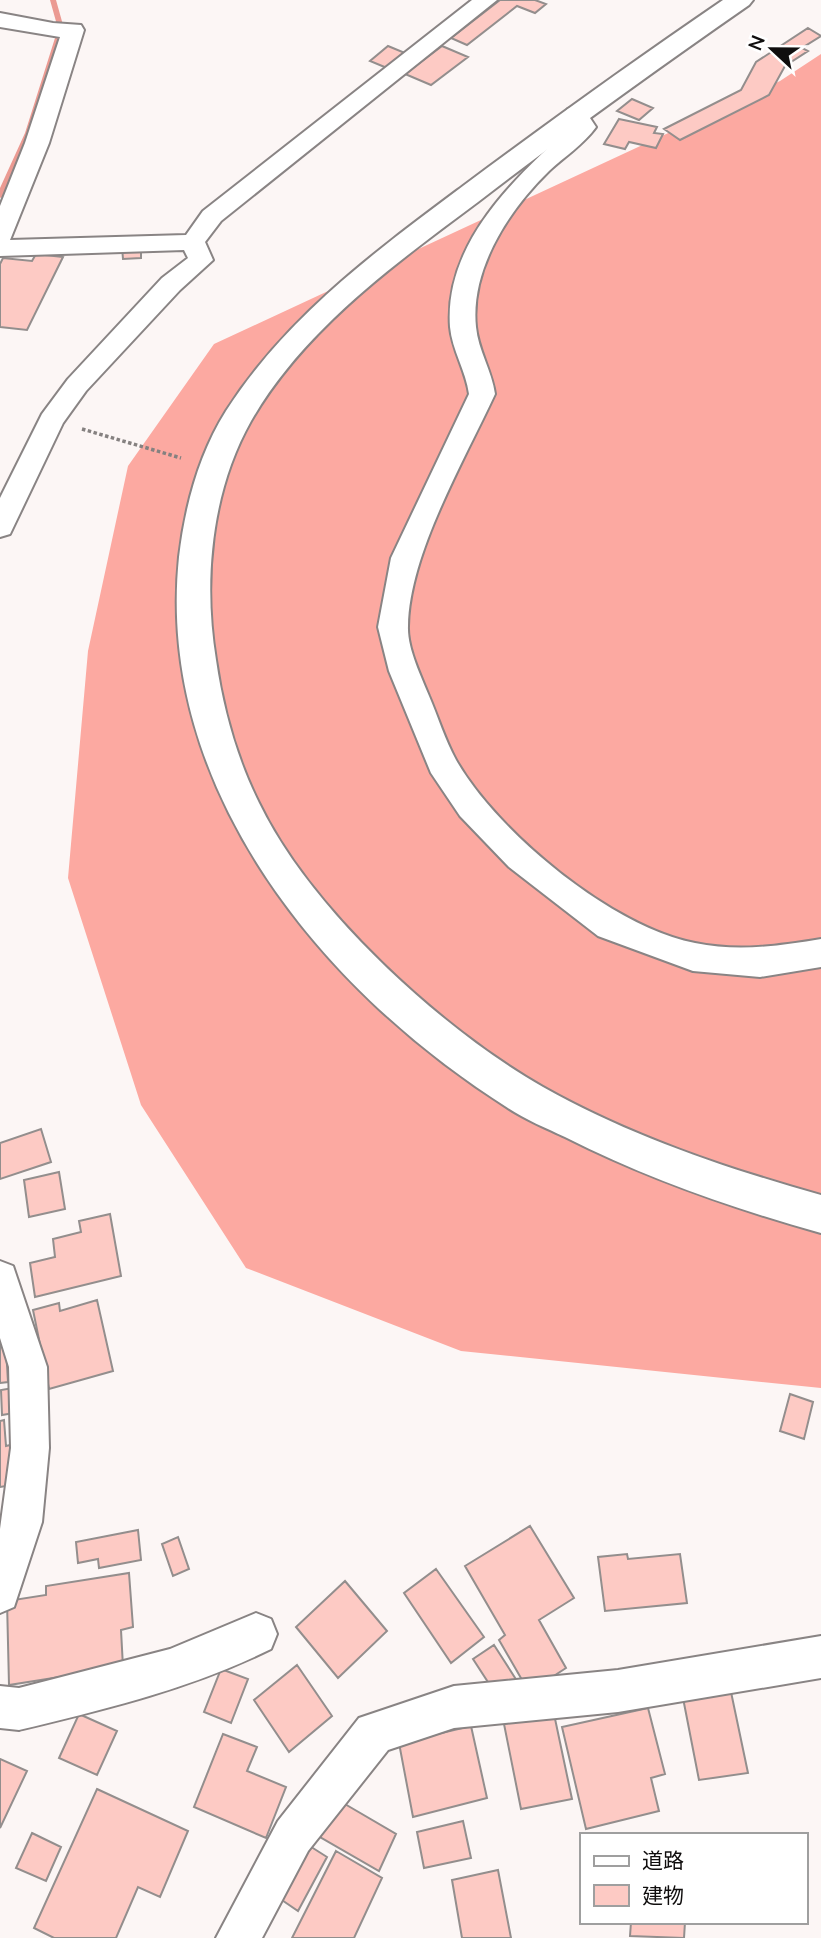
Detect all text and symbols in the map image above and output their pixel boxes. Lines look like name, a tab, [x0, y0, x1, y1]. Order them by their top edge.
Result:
north arrow	[737, 14, 807, 84]
text: N	[742, 31, 770, 54]
legend	[580, 1833, 807, 1924]
text: 道路	[642, 1847, 684, 1873]
text: 建物	[642, 1882, 684, 1908]

